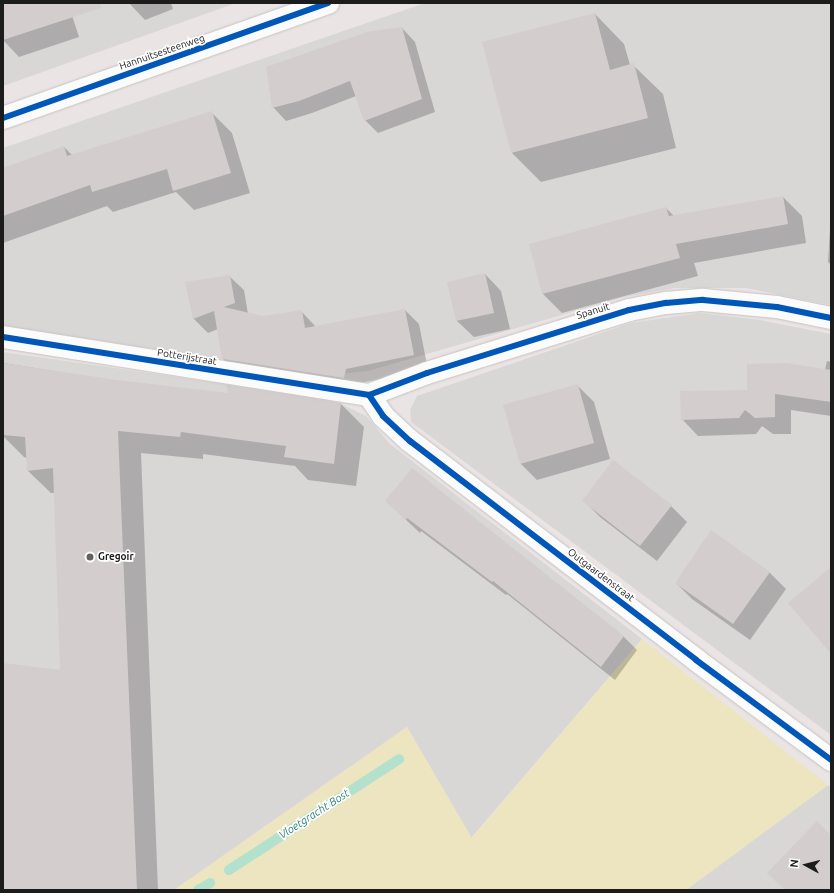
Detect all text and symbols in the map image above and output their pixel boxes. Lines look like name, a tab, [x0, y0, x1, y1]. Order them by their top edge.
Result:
street label: Hannuitsesteenweg	[118, 32, 206, 72]
street label: Spanuit	[575, 300, 611, 322]
street label: Potterijstraat	[156, 346, 218, 368]
street label: Outgaardenstraat	[565, 546, 637, 604]
place label: Gregoir	[98, 551, 134, 563]
marker: Gregoir	[85, 552, 95, 562]
water label: Vloetgracht Bost	[276, 786, 352, 842]
north arrow	[786, 845, 826, 885]
text: N	[788, 859, 801, 868]

